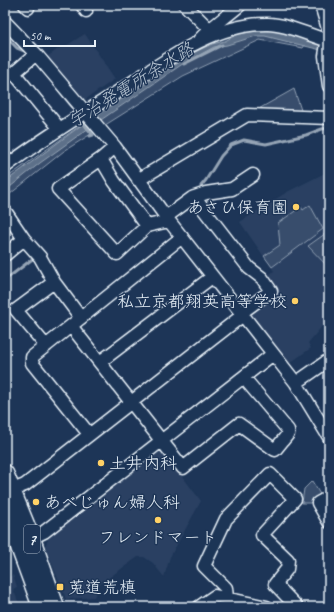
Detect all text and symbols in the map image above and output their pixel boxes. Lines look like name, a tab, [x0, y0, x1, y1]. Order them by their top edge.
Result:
scale bar	[24, 22, 95, 48]
text: 50 m	[30, 28, 52, 44]
water label: 宇治発電所余水路	[64, 37, 199, 132]
place label: あさひ保育園	[187, 197, 288, 218]
marker: あさひ保育園	[291, 202, 301, 212]
place label: 私立京都翔英高等学校	[117, 291, 287, 312]
marker: 私立京都翔英高等学校	[290, 296, 300, 306]
place label: 土井内科	[109, 453, 177, 474]
marker: 土井内科	[96, 458, 106, 468]
place label: あべじゅん婦人科	[44, 492, 180, 513]
marker: あべじゅん婦人科	[31, 497, 41, 507]
marker: フレンドマート	[153, 515, 163, 525]
road number: 7	[24, 525, 40, 553]
place label: フレンドマート	[99, 527, 218, 548]
place label: 莵道荒槙	[68, 577, 136, 598]
marker: 莵道荒槙	[55, 582, 65, 592]

